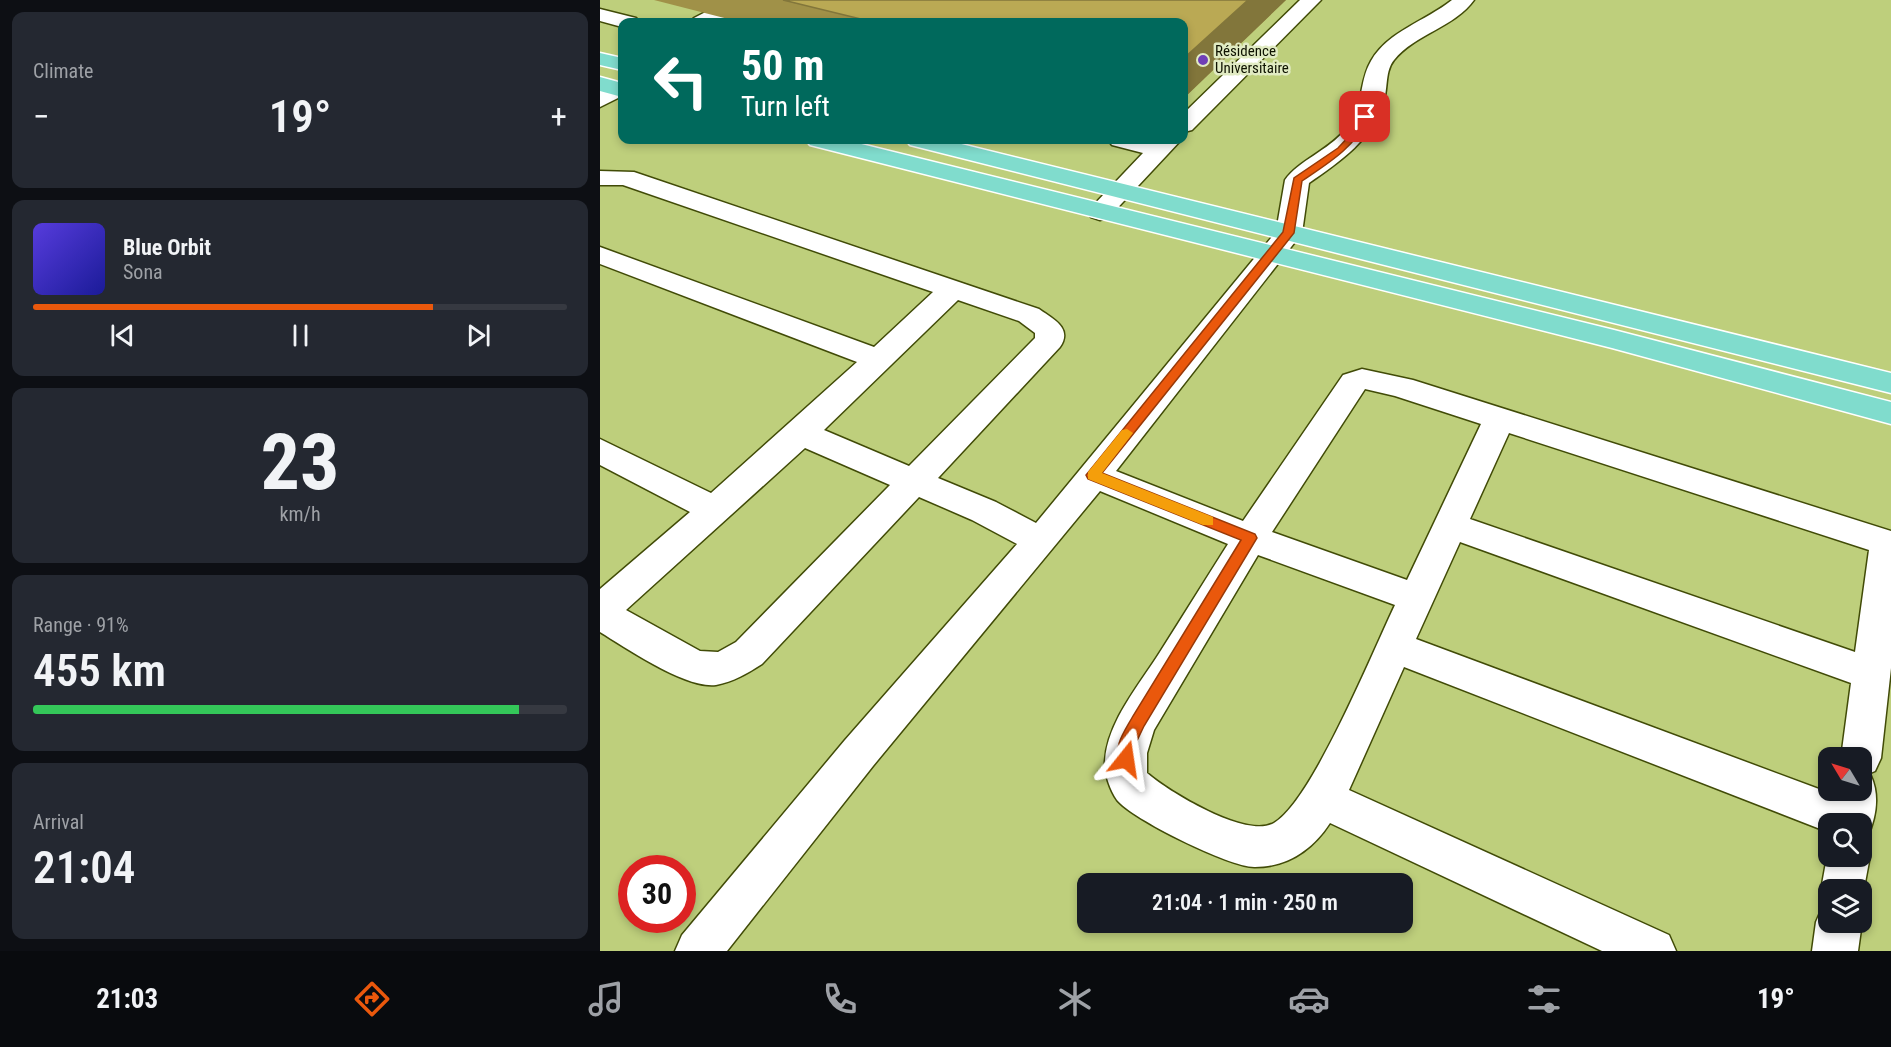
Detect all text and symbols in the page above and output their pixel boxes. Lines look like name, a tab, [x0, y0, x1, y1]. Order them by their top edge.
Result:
text: 50 m	[741, 41, 824, 90]
icon: left	[642, 42, 720, 120]
place label: Résidence Universitaire	[1215, 42, 1289, 77]
marker: Résidence Universitaire	[1196, 53, 1210, 67]
text: Climate	[33, 59, 93, 83]
text: 19°	[269, 90, 331, 143]
text: Turn left	[741, 91, 830, 123]
pin	[1339, 91, 1390, 142]
text: −	[33, 97, 50, 136]
text: +	[551, 97, 567, 136]
icon: arrive	[1348, 100, 1381, 133]
text: Blue Orbit	[123, 235, 211, 260]
text: Sona	[123, 260, 163, 284]
icon: previous	[106, 319, 139, 352]
icon: pause	[284, 319, 317, 352]
icon: next	[462, 319, 495, 352]
text: 23	[261, 417, 339, 508]
text: km/h	[279, 502, 321, 526]
text: Range · 91%	[33, 613, 129, 637]
text: 455 km	[33, 644, 166, 697]
position arrow	[1094, 727, 1158, 791]
north arrow	[1818, 747, 1872, 801]
map controls	[1818, 747, 1872, 933]
text: Arrival	[33, 810, 84, 834]
button: search	[1818, 813, 1872, 867]
text: 21:04	[33, 841, 135, 894]
speed limit sign: 30	[618, 855, 696, 933]
button: layers	[1818, 879, 1872, 933]
text: 21:04 · 1 min · 250 m	[1152, 890, 1338, 915]
icon: directions	[351, 978, 393, 1020]
icon: music	[585, 978, 627, 1020]
icon: phone	[819, 978, 861, 1020]
icon: climate	[1054, 978, 1096, 1020]
icon: car	[1288, 978, 1330, 1020]
icon: filters	[1523, 978, 1565, 1020]
text: 21:03	[96, 983, 158, 1015]
text: 19°	[1757, 983, 1795, 1015]

